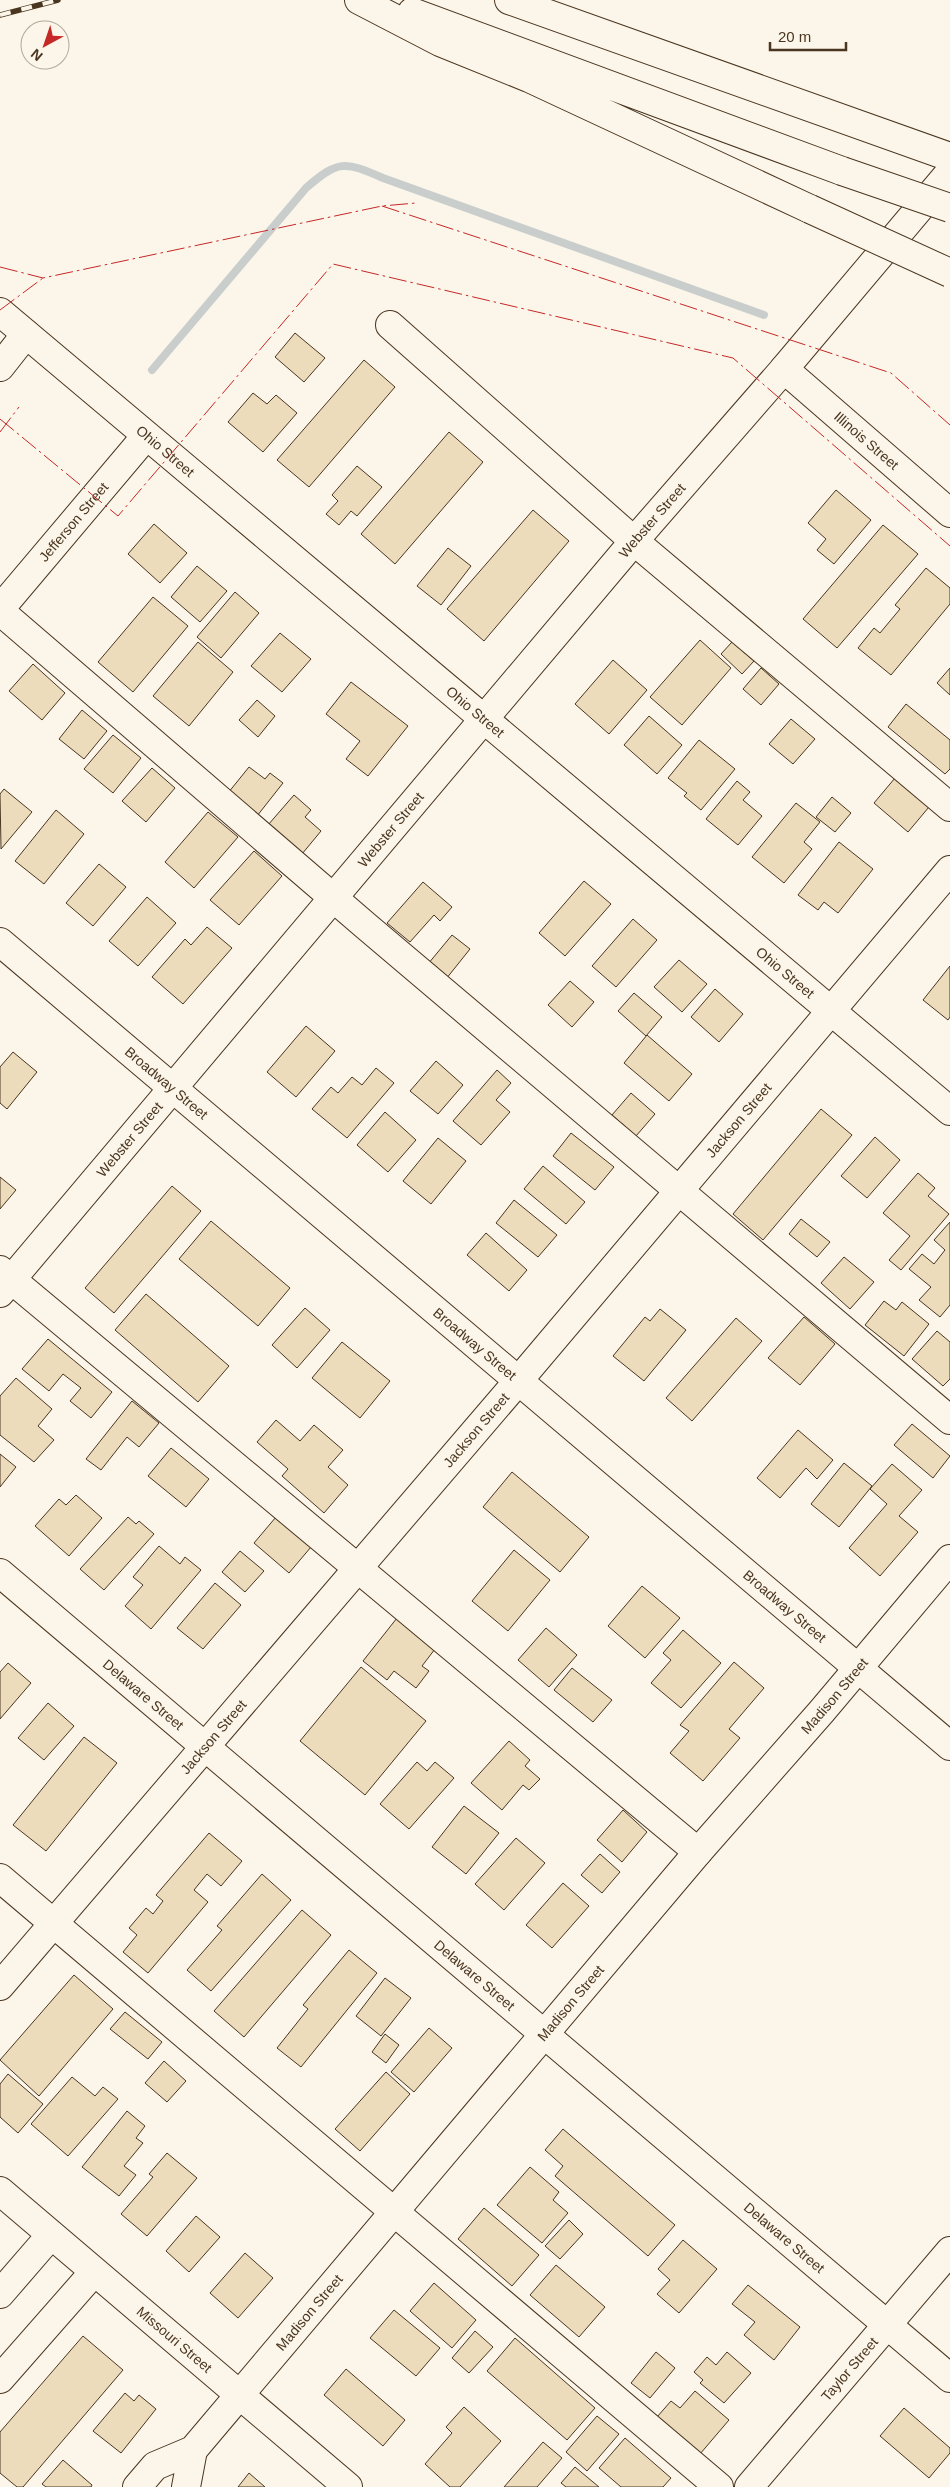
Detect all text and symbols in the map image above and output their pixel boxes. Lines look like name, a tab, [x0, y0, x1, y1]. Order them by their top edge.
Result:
north arrow	[20, 20, 70, 70]
scale bar	[770, 20, 846, 52]
text: 20 m	[778, 28, 811, 45]
text: N	[28, 46, 46, 64]
street label: Illinois Street	[831, 408, 902, 473]
street label: Ohio Street	[133, 422, 198, 480]
street label: Jefferson Street	[36, 479, 112, 565]
street label: Webster Street	[616, 480, 689, 561]
street label: Ohio Street	[443, 683, 508, 741]
street label: Webster Street	[354, 789, 427, 870]
street label: Ohio Street	[753, 943, 818, 1001]
street label: Broadway Street	[122, 1043, 211, 1122]
street label: Jackson Street	[703, 1080, 775, 1161]
street label: Webster Street	[93, 1098, 166, 1180]
street label: Broadway Street	[430, 1304, 520, 1383]
street label: Jackson Street	[440, 1390, 512, 1470]
street label: Broadway Street	[740, 1567, 829, 1646]
street label: Madison Street	[798, 1655, 871, 1737]
street label: Delaware Street	[100, 1656, 187, 1733]
street label: Jackson Street	[177, 1696, 250, 1777]
street label: Delaware Street	[431, 1937, 518, 2014]
street label: Madison Street	[534, 1962, 607, 2044]
street label: Delaware Street	[741, 2199, 828, 2276]
street label: Madison Street	[273, 2271, 346, 2354]
street label: Missouri Street	[134, 2303, 215, 2376]
street label: Taylor Street	[818, 2334, 881, 2404]

